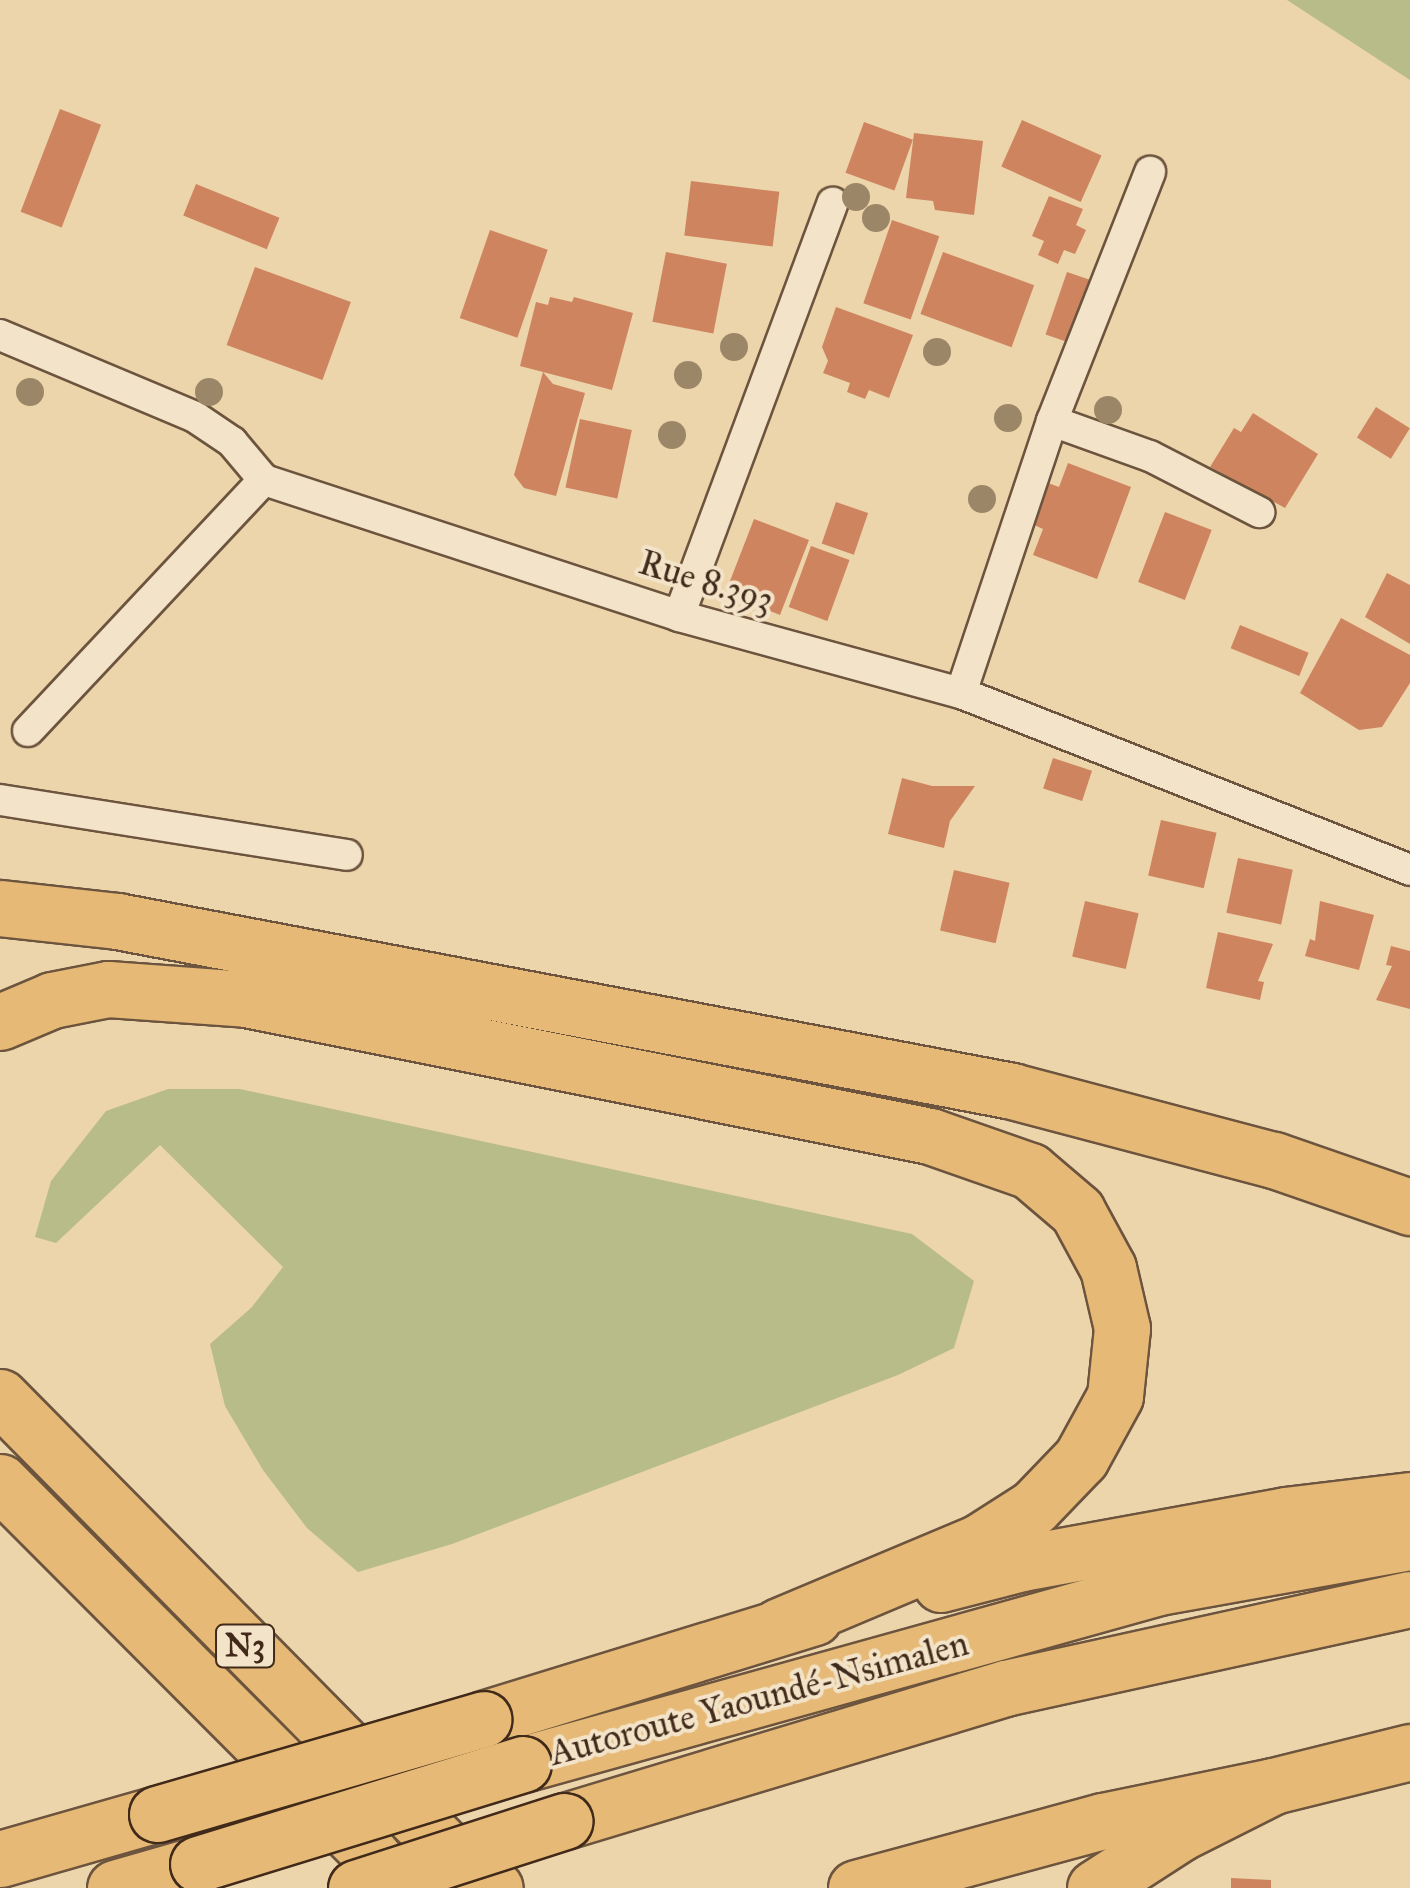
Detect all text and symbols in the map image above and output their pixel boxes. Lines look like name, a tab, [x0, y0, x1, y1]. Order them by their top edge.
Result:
street label: Rue 8.393	[634, 542, 778, 622]
road number: N3	[215, 1619, 275, 1673]
street label: Autoroute Yaoundé-Nsimalen	[545, 1623, 973, 1775]

